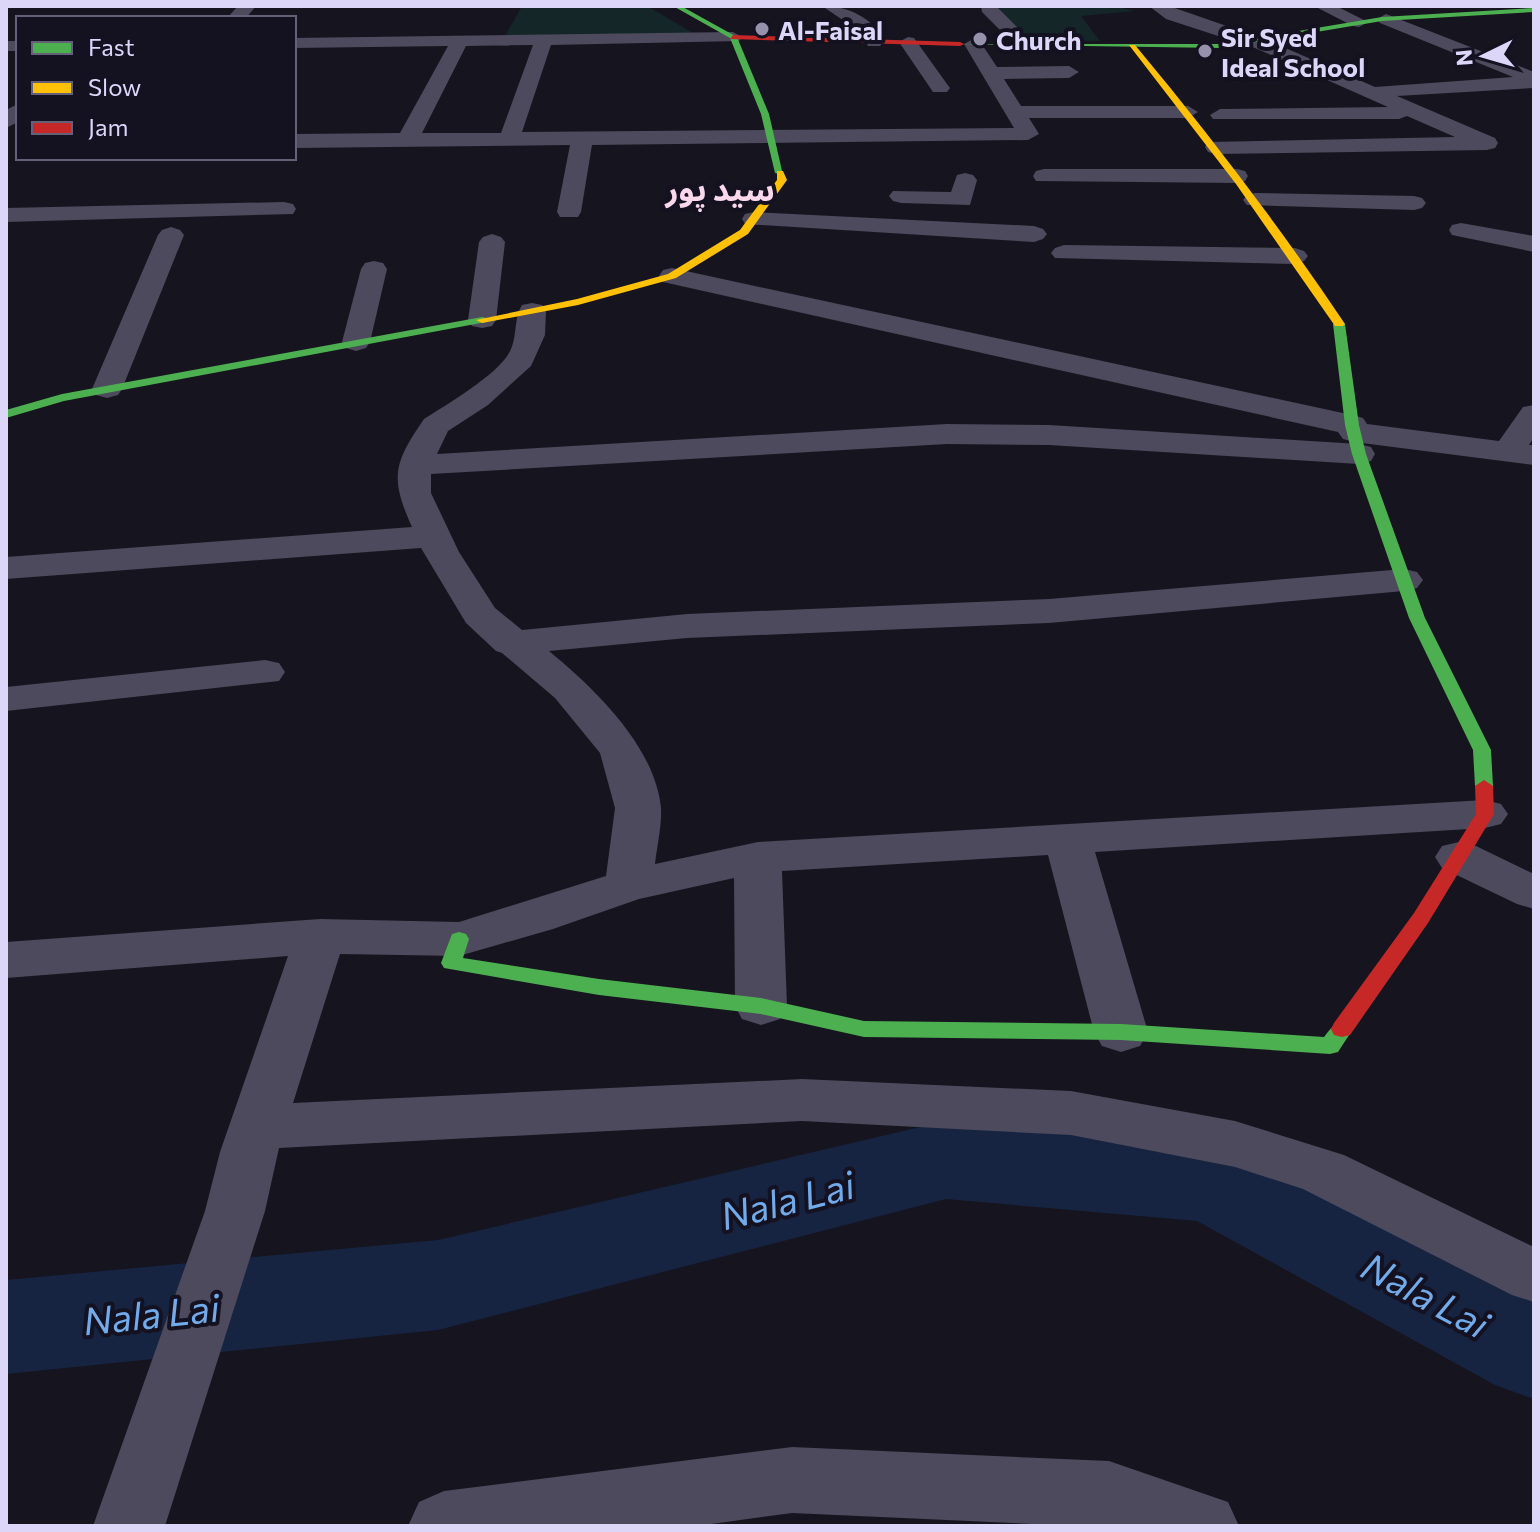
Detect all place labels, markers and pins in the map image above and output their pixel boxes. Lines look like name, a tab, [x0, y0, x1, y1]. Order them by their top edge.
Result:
place label: Al-Faisal	[778, 14, 883, 45]
marker: Al-Faisal	[753, 20, 771, 38]
place label: Sir Syed Ideal School	[1221, 21, 1365, 82]
place label: Church	[996, 24, 1082, 55]
marker: Church	[971, 30, 989, 48]
marker: Sir Syed Ideal School	[1196, 42, 1214, 60]

